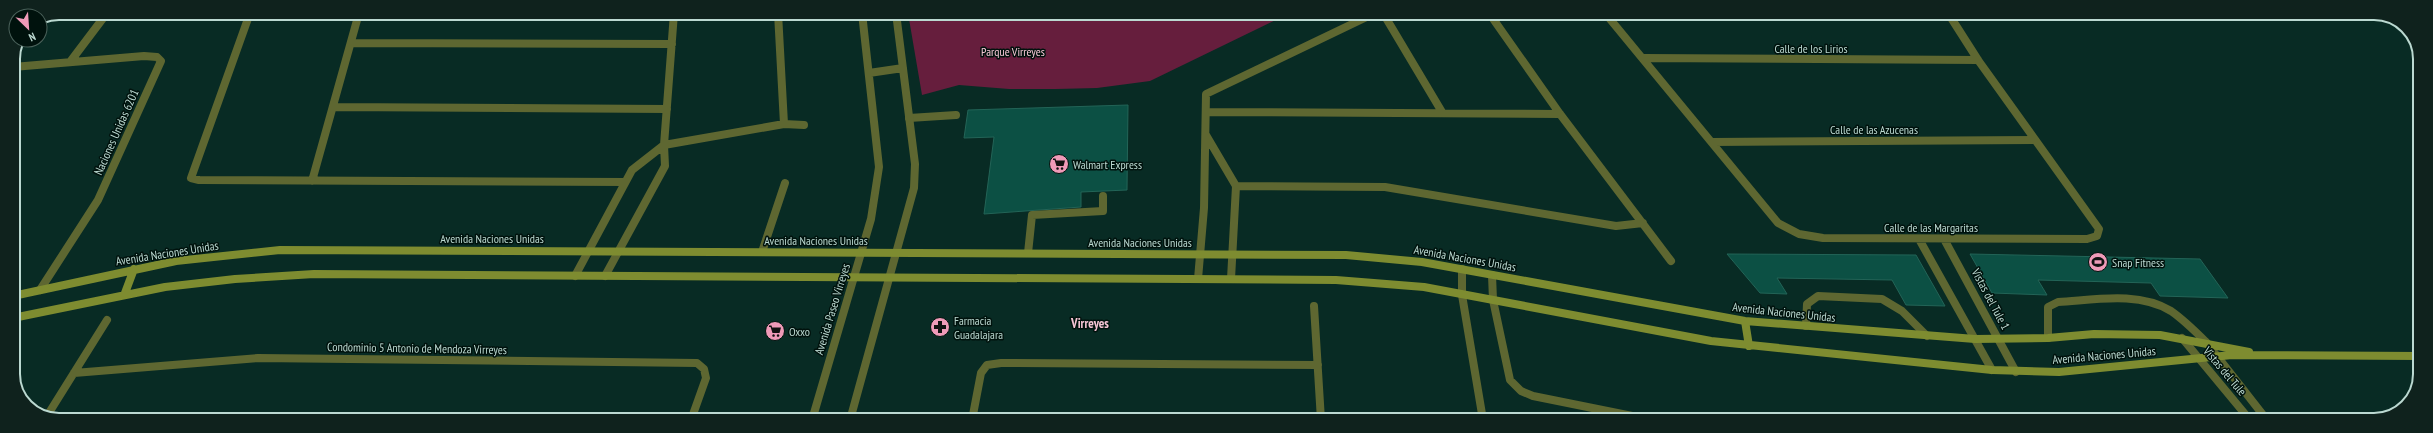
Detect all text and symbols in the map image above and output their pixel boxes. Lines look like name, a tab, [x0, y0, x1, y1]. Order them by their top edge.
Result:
north arrow	[8, 8, 48, 48]
text: N	[27, 29, 38, 45]
street label: Calle de los Lirios	[1774, 41, 1848, 56]
park label: Parque Virreyes	[981, 44, 1045, 59]
street label: Naciones Unidas 6201	[90, 87, 142, 177]
street label: Calle de las Azucenas	[1830, 122, 1918, 137]
supermarket icon: Walmart Express	[1048, 153, 1070, 175]
place label: Walmart Express	[1073, 157, 1142, 172]
street label: Calle de las Margaritas	[1884, 220, 1978, 235]
street label: Avenida Naciones Unidas	[440, 231, 544, 246]
street label: Avenida Naciones Unidas	[764, 233, 868, 248]
street label: Avenida Naciones Unidas	[1088, 235, 1192, 250]
street label: Avenida Naciones Unidas	[115, 237, 219, 269]
street label: Avenida Naciones Unidas	[1413, 242, 1517, 274]
sports icon: Snap Fitness	[2087, 251, 2109, 273]
place label: Snap Fitness	[2112, 255, 2164, 270]
street label: Avenida Paseo Virreyes	[811, 262, 853, 356]
street label: Vistas del Tule 1	[1968, 265, 2013, 332]
street label: Avenida Naciones Unidas	[1732, 299, 1836, 325]
place label: Farmacia Guadalajara	[954, 313, 1003, 342]
district label: Virreyes	[1070, 315, 1109, 332]
pharmacy icon: Farmacia Guadalajara	[929, 316, 951, 338]
supermarket icon: Oxxo	[764, 320, 786, 342]
place label: Oxxo	[789, 324, 810, 339]
street label: Condominio 5 Antonio de Mendoza Virreyes	[327, 339, 507, 357]
street label: Avenida Naciones Unidas	[2052, 343, 2156, 367]
street label: Vistas del Tule	[2200, 343, 2250, 399]

